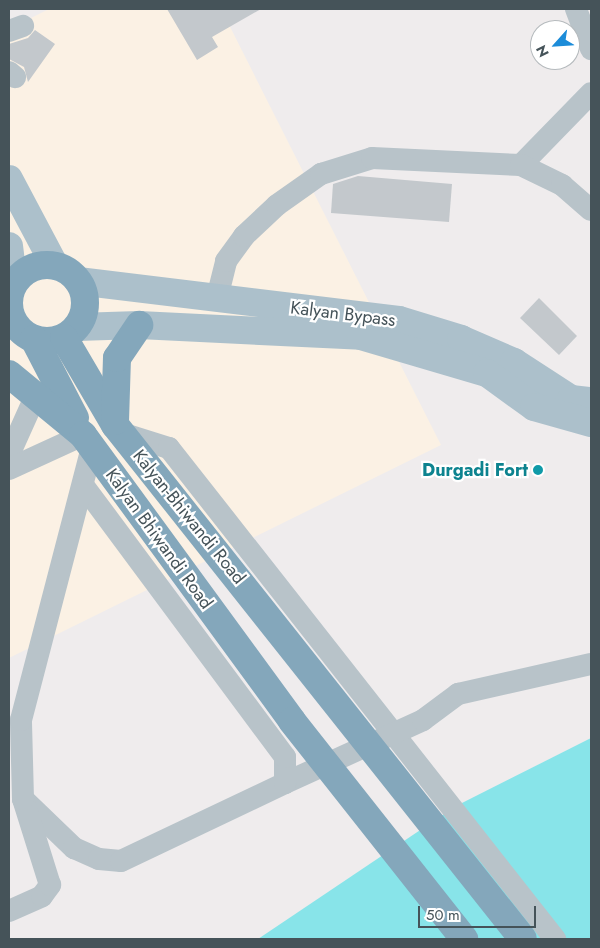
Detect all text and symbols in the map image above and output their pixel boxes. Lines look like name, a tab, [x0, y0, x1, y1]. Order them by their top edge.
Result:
north arrow	[530, 20, 580, 70]
text: N	[531, 42, 554, 61]
street label: Kalyan Bypass	[289, 297, 397, 331]
street label: Kalyan-Bhiwandi Road	[128, 446, 250, 588]
place label: Durgadi Fort	[422, 459, 528, 481]
marker: Durgadi Fort	[532, 464, 544, 476]
street label: Kalyan Bhiwandi Road	[101, 465, 217, 613]
scale bar	[420, 896, 538, 928]
text: 50 m	[426, 904, 460, 926]

